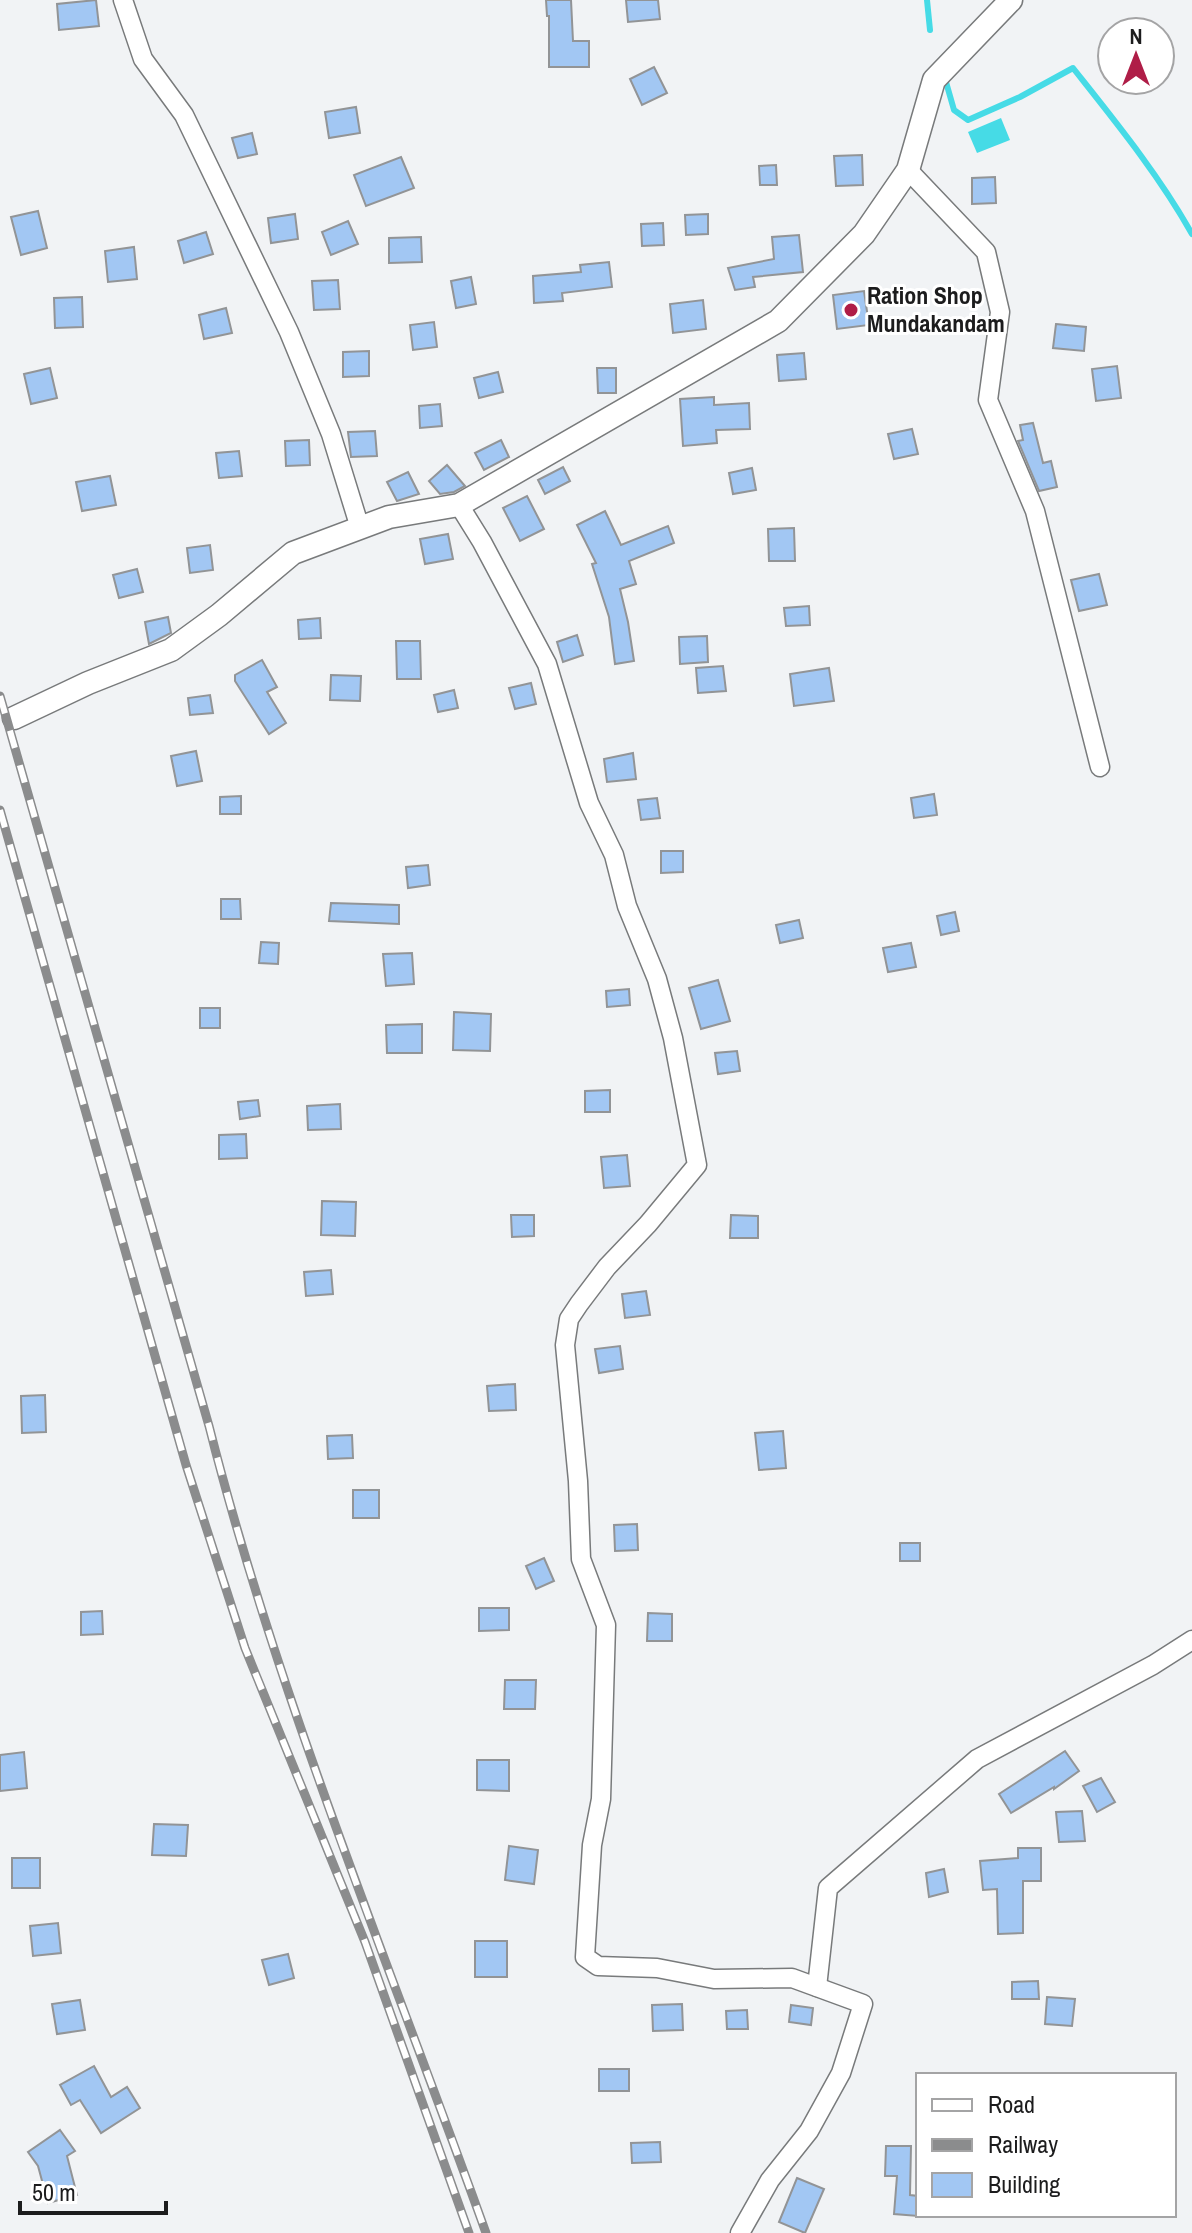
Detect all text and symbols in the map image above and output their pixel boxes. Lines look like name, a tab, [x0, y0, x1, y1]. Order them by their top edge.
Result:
north arrow	[1096, 16, 1176, 96]
text: N	[1129, 21, 1143, 51]
place label: Ration Shop Mundakandam	[867, 279, 1005, 339]
marker: Ration Shop Mundakandam	[842, 301, 860, 319]
legend	[916, 2073, 1176, 2217]
text: Road	[988, 2088, 1035, 2120]
text: Railway	[988, 2128, 1058, 2160]
scale bar	[20, 2165, 166, 2215]
text: Building	[988, 2168, 1060, 2200]
text: 50 m	[32, 2176, 76, 2208]

